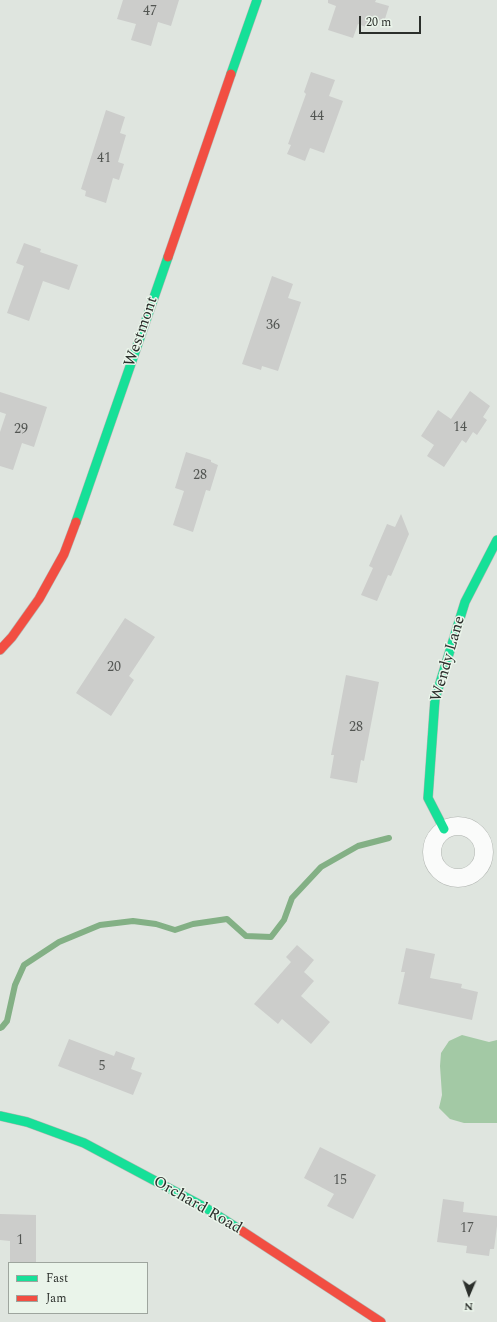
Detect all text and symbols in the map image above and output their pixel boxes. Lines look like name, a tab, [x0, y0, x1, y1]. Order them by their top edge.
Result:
house number: 47	[143, 4, 157, 20]
scale bar	[361, 8, 423, 34]
text: 20 m	[366, 13, 391, 32]
house number: 44	[310, 109, 324, 125]
house number: 41	[97, 151, 111, 167]
street label: Westmont	[121, 294, 163, 370]
house number: 36	[266, 318, 280, 334]
house number: 14	[453, 420, 467, 436]
house number: 29	[14, 422, 28, 438]
house number: 28	[193, 468, 207, 484]
street label: Wendy Lane	[428, 614, 470, 704]
house number: 20	[107, 660, 121, 676]
house number: 28	[349, 720, 363, 736]
house number: 5	[99, 1059, 105, 1075]
street label: Orchard Road	[149, 1173, 245, 1239]
house number: 15	[333, 1173, 347, 1189]
house number: 17	[460, 1221, 474, 1237]
house number: 1	[17, 1233, 23, 1249]
legend	[8, 1262, 148, 1314]
text: Fast	[46, 1269, 68, 1288]
north arrow	[449, 1274, 489, 1314]
text: Jam	[46, 1289, 67, 1308]
text: N	[464, 1298, 473, 1315]

